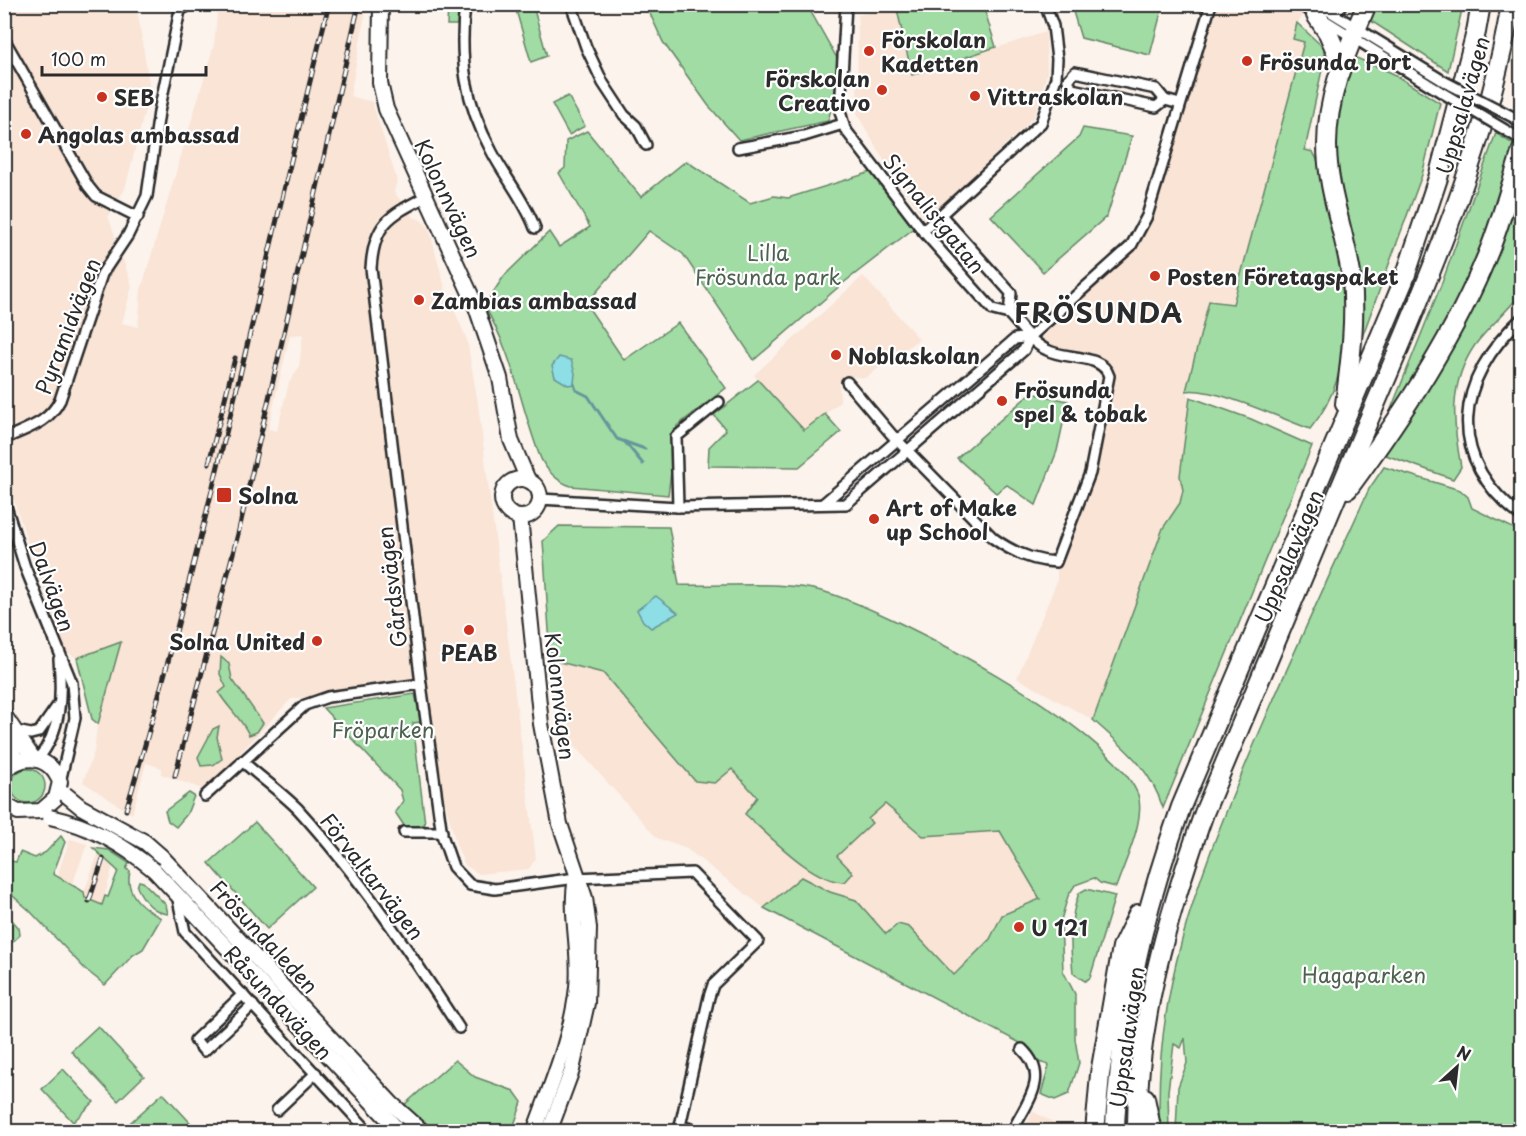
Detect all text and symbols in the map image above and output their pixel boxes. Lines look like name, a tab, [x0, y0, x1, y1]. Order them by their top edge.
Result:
place label: Förskolan Kadetten	[881, 23, 986, 79]
street label: Uppsalavägen	[1427, 32, 1497, 178]
scale bar	[42, 39, 206, 77]
marker: Förskolan Kadetten	[862, 44, 876, 58]
text: 100 m	[51, 45, 106, 72]
place label: Frösunda Port	[1259, 45, 1412, 77]
marker: Frösunda Port	[1240, 54, 1254, 68]
place label: Förskolan Creativo	[765, 62, 870, 118]
place label: Vittraskolan	[987, 80, 1123, 112]
place label: SEB	[114, 81, 155, 113]
marker: Förskolan Creativo	[875, 83, 889, 97]
marker: Vittraskolan	[968, 89, 982, 103]
marker: SEB	[95, 90, 109, 104]
place label: Angolas ambassad	[38, 118, 239, 150]
marker: Angolas ambassad	[19, 127, 33, 141]
street label: Kolonnvägen	[407, 133, 491, 263]
street label: Signalistgatan	[876, 146, 994, 280]
park label: Lilla Frösunda park	[695, 236, 842, 292]
street label: Pyramidvägen	[26, 253, 108, 399]
place label: Posten Företagspaket	[1167, 260, 1399, 292]
marker: Posten Företagspaket	[1148, 269, 1162, 283]
place label: Zambias ambassad	[431, 284, 637, 316]
district label: FRÖSUNDA	[1014, 291, 1184, 332]
marker: Zambias ambassad	[412, 293, 426, 307]
place label: Noblaskolan	[848, 339, 980, 371]
marker: Noblaskolan	[829, 348, 843, 362]
place label: Frösunda spel & tobak	[1014, 373, 1147, 429]
marker: Frösunda spel & tobak	[995, 394, 1009, 408]
place label: Solna	[238, 479, 298, 511]
street label: Uppsalavägen	[1245, 484, 1331, 628]
marker: Solna	[215, 486, 233, 504]
place label: Art of Make up School	[885, 491, 1017, 547]
marker: Art of Make up School	[867, 512, 881, 526]
street label: Gårdsvägen	[368, 525, 414, 649]
street label: Dalvägen	[22, 536, 84, 636]
marker: PEAB	[462, 623, 476, 637]
place label: Solna United	[169, 625, 305, 657]
street label: Kolonnvägen	[537, 630, 585, 762]
marker: Solna United	[310, 634, 324, 648]
place label: PEAB	[440, 636, 498, 668]
park label: Fröparken	[331, 713, 435, 745]
street label: Förvaltarvägen	[313, 806, 433, 946]
street label: Frösundaleden	[204, 872, 326, 1000]
place label: U 121	[1031, 911, 1088, 943]
marker: U 121	[1012, 920, 1026, 934]
street label: Råsundavägen	[217, 937, 341, 1067]
park label: Hagaparken	[1302, 958, 1426, 990]
street label: Uppsalavägen	[1100, 964, 1152, 1110]
north arrow	[1427, 1037, 1487, 1097]
text: N	[1453, 1039, 1475, 1066]

